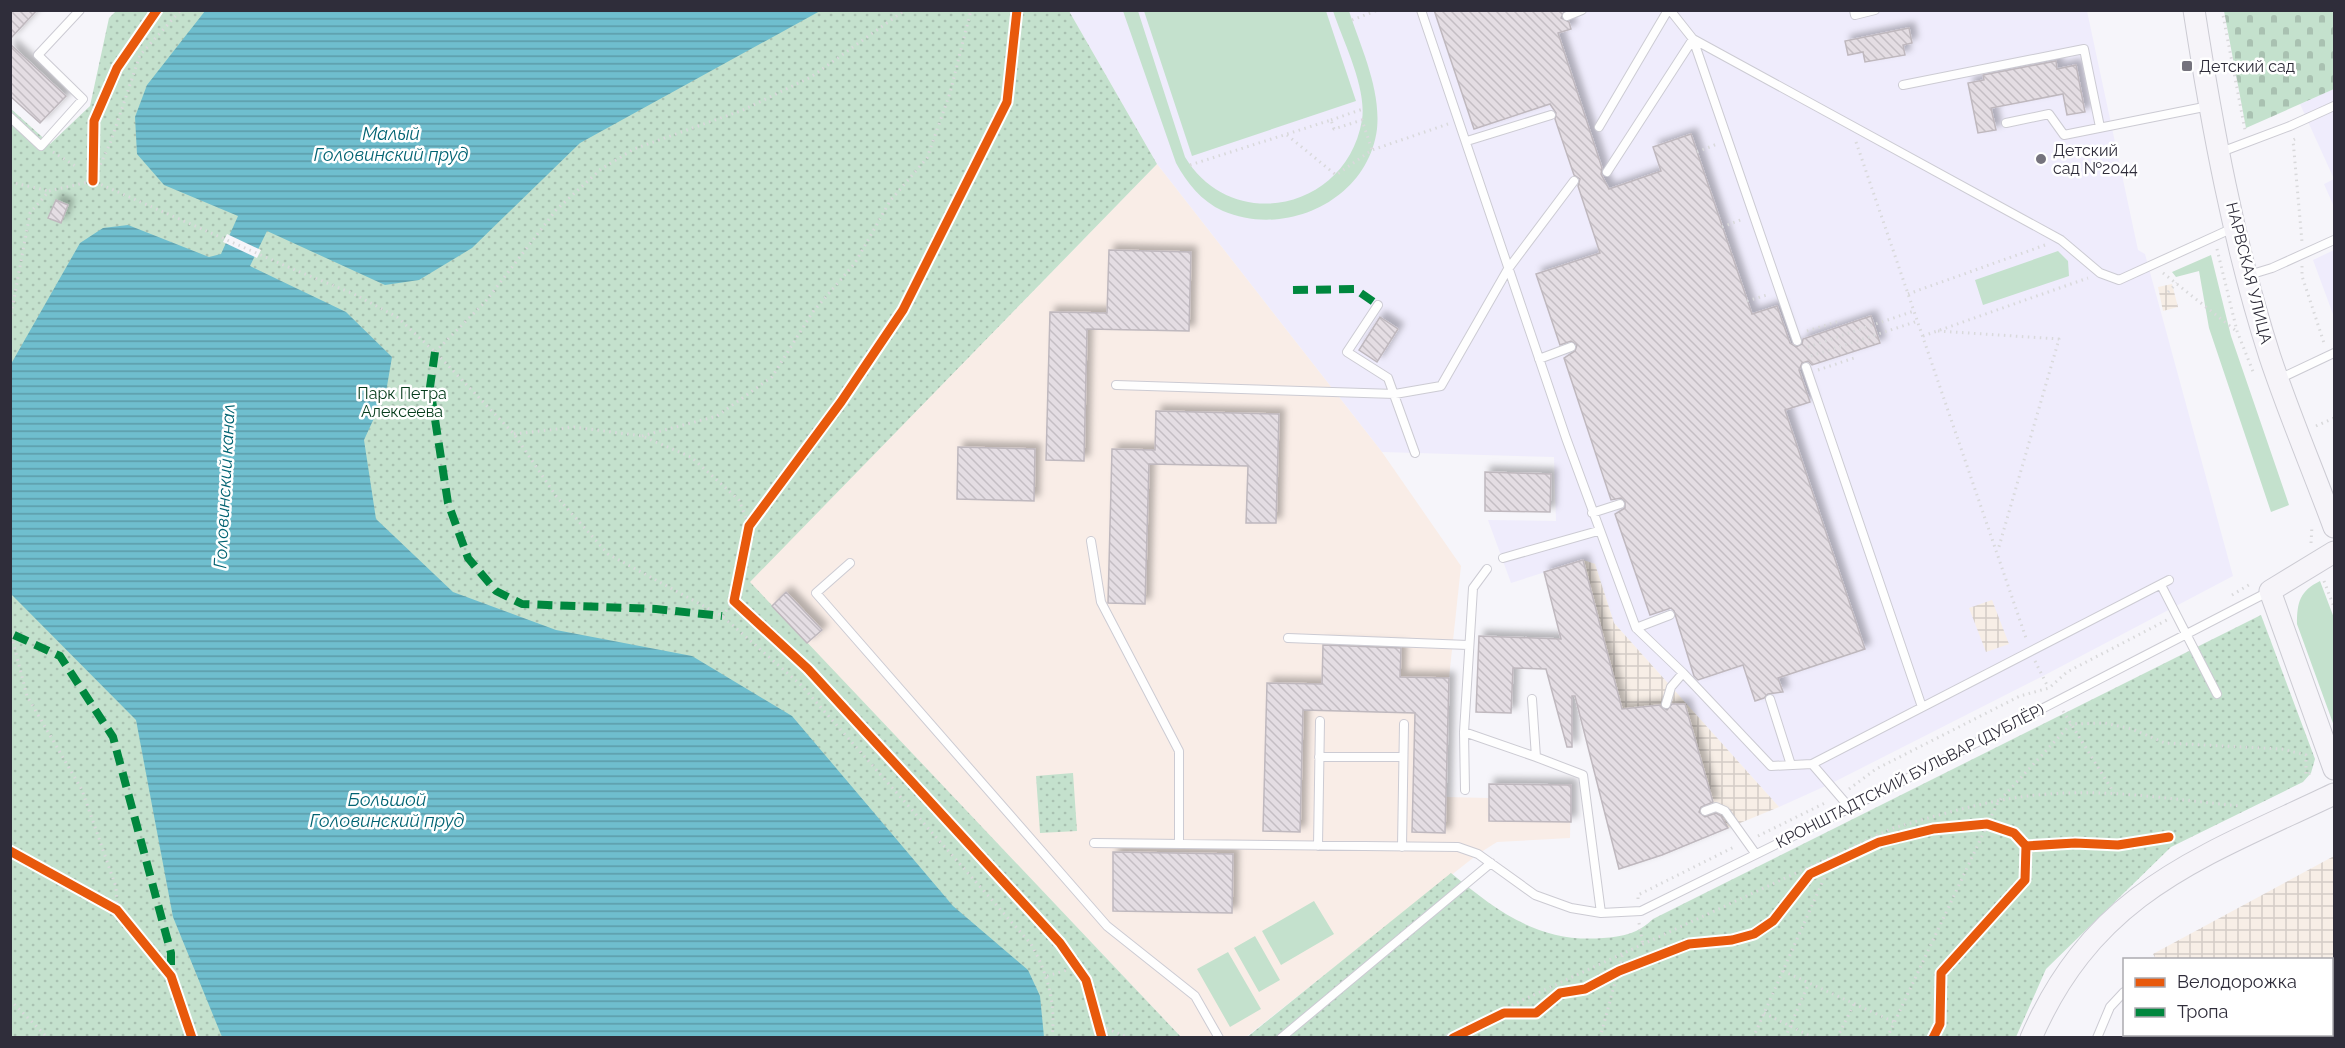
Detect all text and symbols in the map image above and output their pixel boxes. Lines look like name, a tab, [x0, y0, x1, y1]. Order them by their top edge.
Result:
place label: Детский сад	[2199, 57, 2295, 76]
marker: Детский сад	[2180, 59, 2194, 73]
water label: Малый Головинский пруд	[314, 123, 469, 165]
place label: Детский сад №2044	[2053, 141, 2138, 178]
marker: Детский сад №2044	[2034, 152, 2048, 166]
street label: НАРВСКАЯ УЛИЦА	[2222, 200, 2276, 346]
park label: Парк Петра Алексеева	[357, 384, 447, 421]
water label: Головинский канал	[209, 403, 239, 569]
street label: КРОНШТАДТСКИЙ БУЛЬВАР (ДУБЛЁР)	[1772, 699, 2047, 852]
water label: Большой Головинский пруд	[310, 789, 465, 831]
legend	[2123, 958, 2333, 1036]
text: Велодорожка	[2177, 971, 2297, 992]
text: Тропа	[2177, 1001, 2228, 1022]

